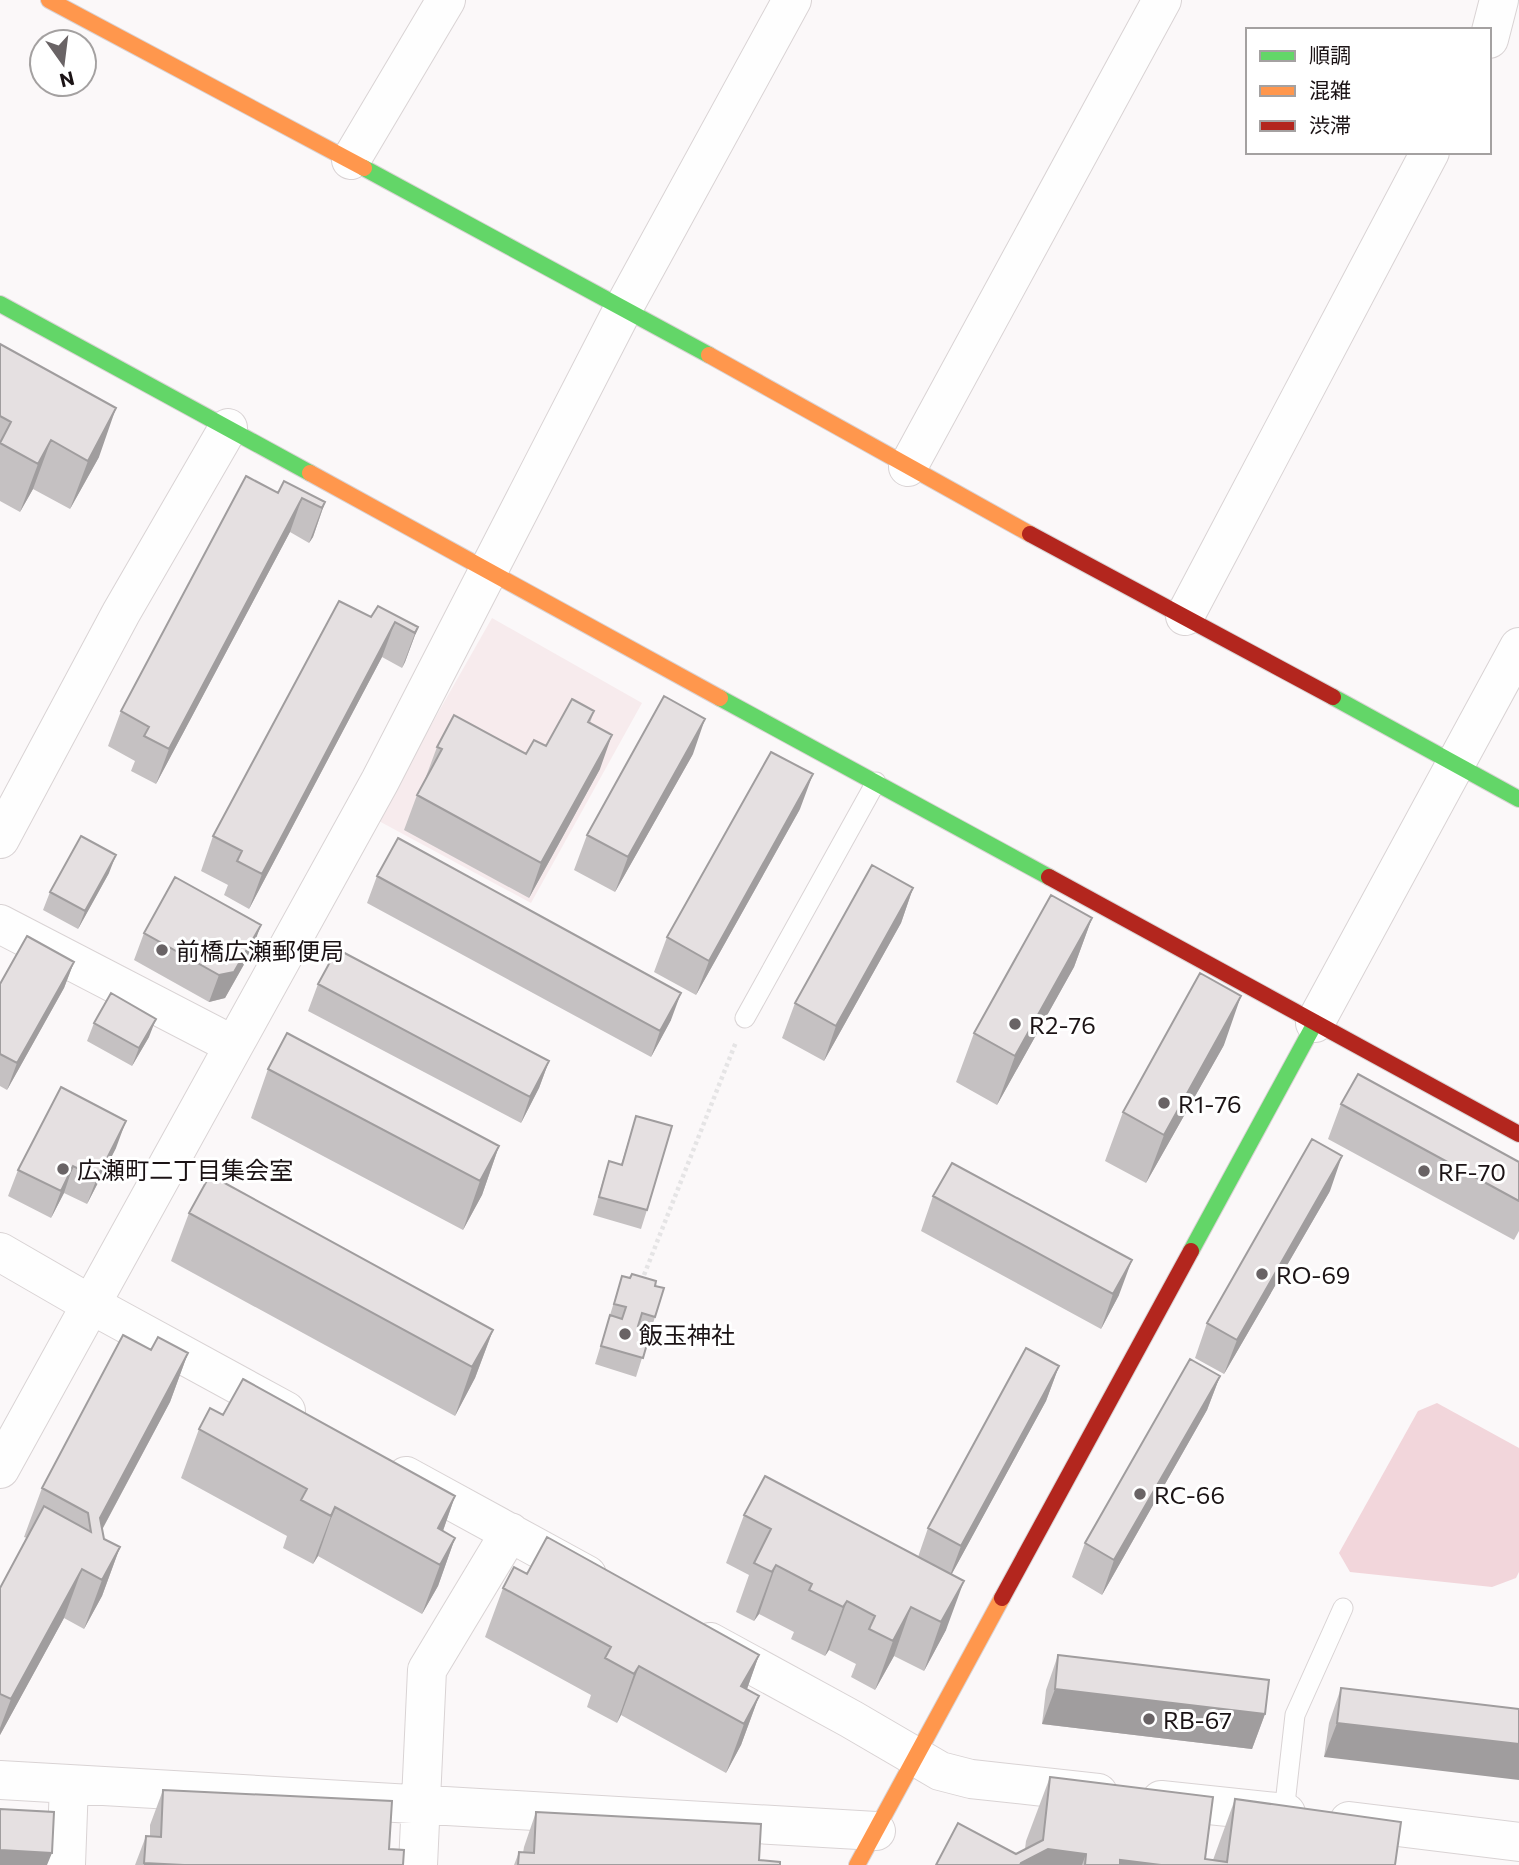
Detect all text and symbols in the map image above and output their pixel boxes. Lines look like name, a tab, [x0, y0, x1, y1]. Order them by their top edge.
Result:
north arrow	[28, 28, 98, 98]
legend	[1246, 28, 1491, 154]
text: 順調	[1309, 42, 1351, 67]
text: N	[58, 67, 77, 93]
text: 混雑	[1309, 77, 1351, 102]
text: 渋滞	[1309, 112, 1351, 137]
place label: 前橋広瀬郵便局	[176, 936, 344, 965]
marker: 前橋広瀬郵便局	[154, 942, 170, 958]
place label: R2-76	[1029, 1010, 1096, 1039]
marker: R2-76	[1007, 1016, 1023, 1032]
place label: R1-76	[1178, 1089, 1242, 1118]
marker: R1-76	[1156, 1095, 1172, 1111]
place label: 広瀬町二丁目集会室	[77, 1155, 293, 1184]
place label: RF-70	[1438, 1157, 1506, 1186]
marker: 広瀬町二丁目集会室	[55, 1161, 71, 1177]
marker: RF-70	[1416, 1163, 1432, 1179]
place label: RO-69	[1276, 1260, 1350, 1289]
marker: RO-69	[1254, 1266, 1270, 1282]
place label: 飯玉神社	[639, 1320, 735, 1349]
marker: 飯玉神社	[617, 1326, 633, 1342]
place label: RC-66	[1154, 1480, 1225, 1509]
marker: RC-66	[1132, 1486, 1148, 1502]
place label: RB-67	[1163, 1705, 1232, 1734]
marker: RB-67	[1141, 1711, 1157, 1727]

